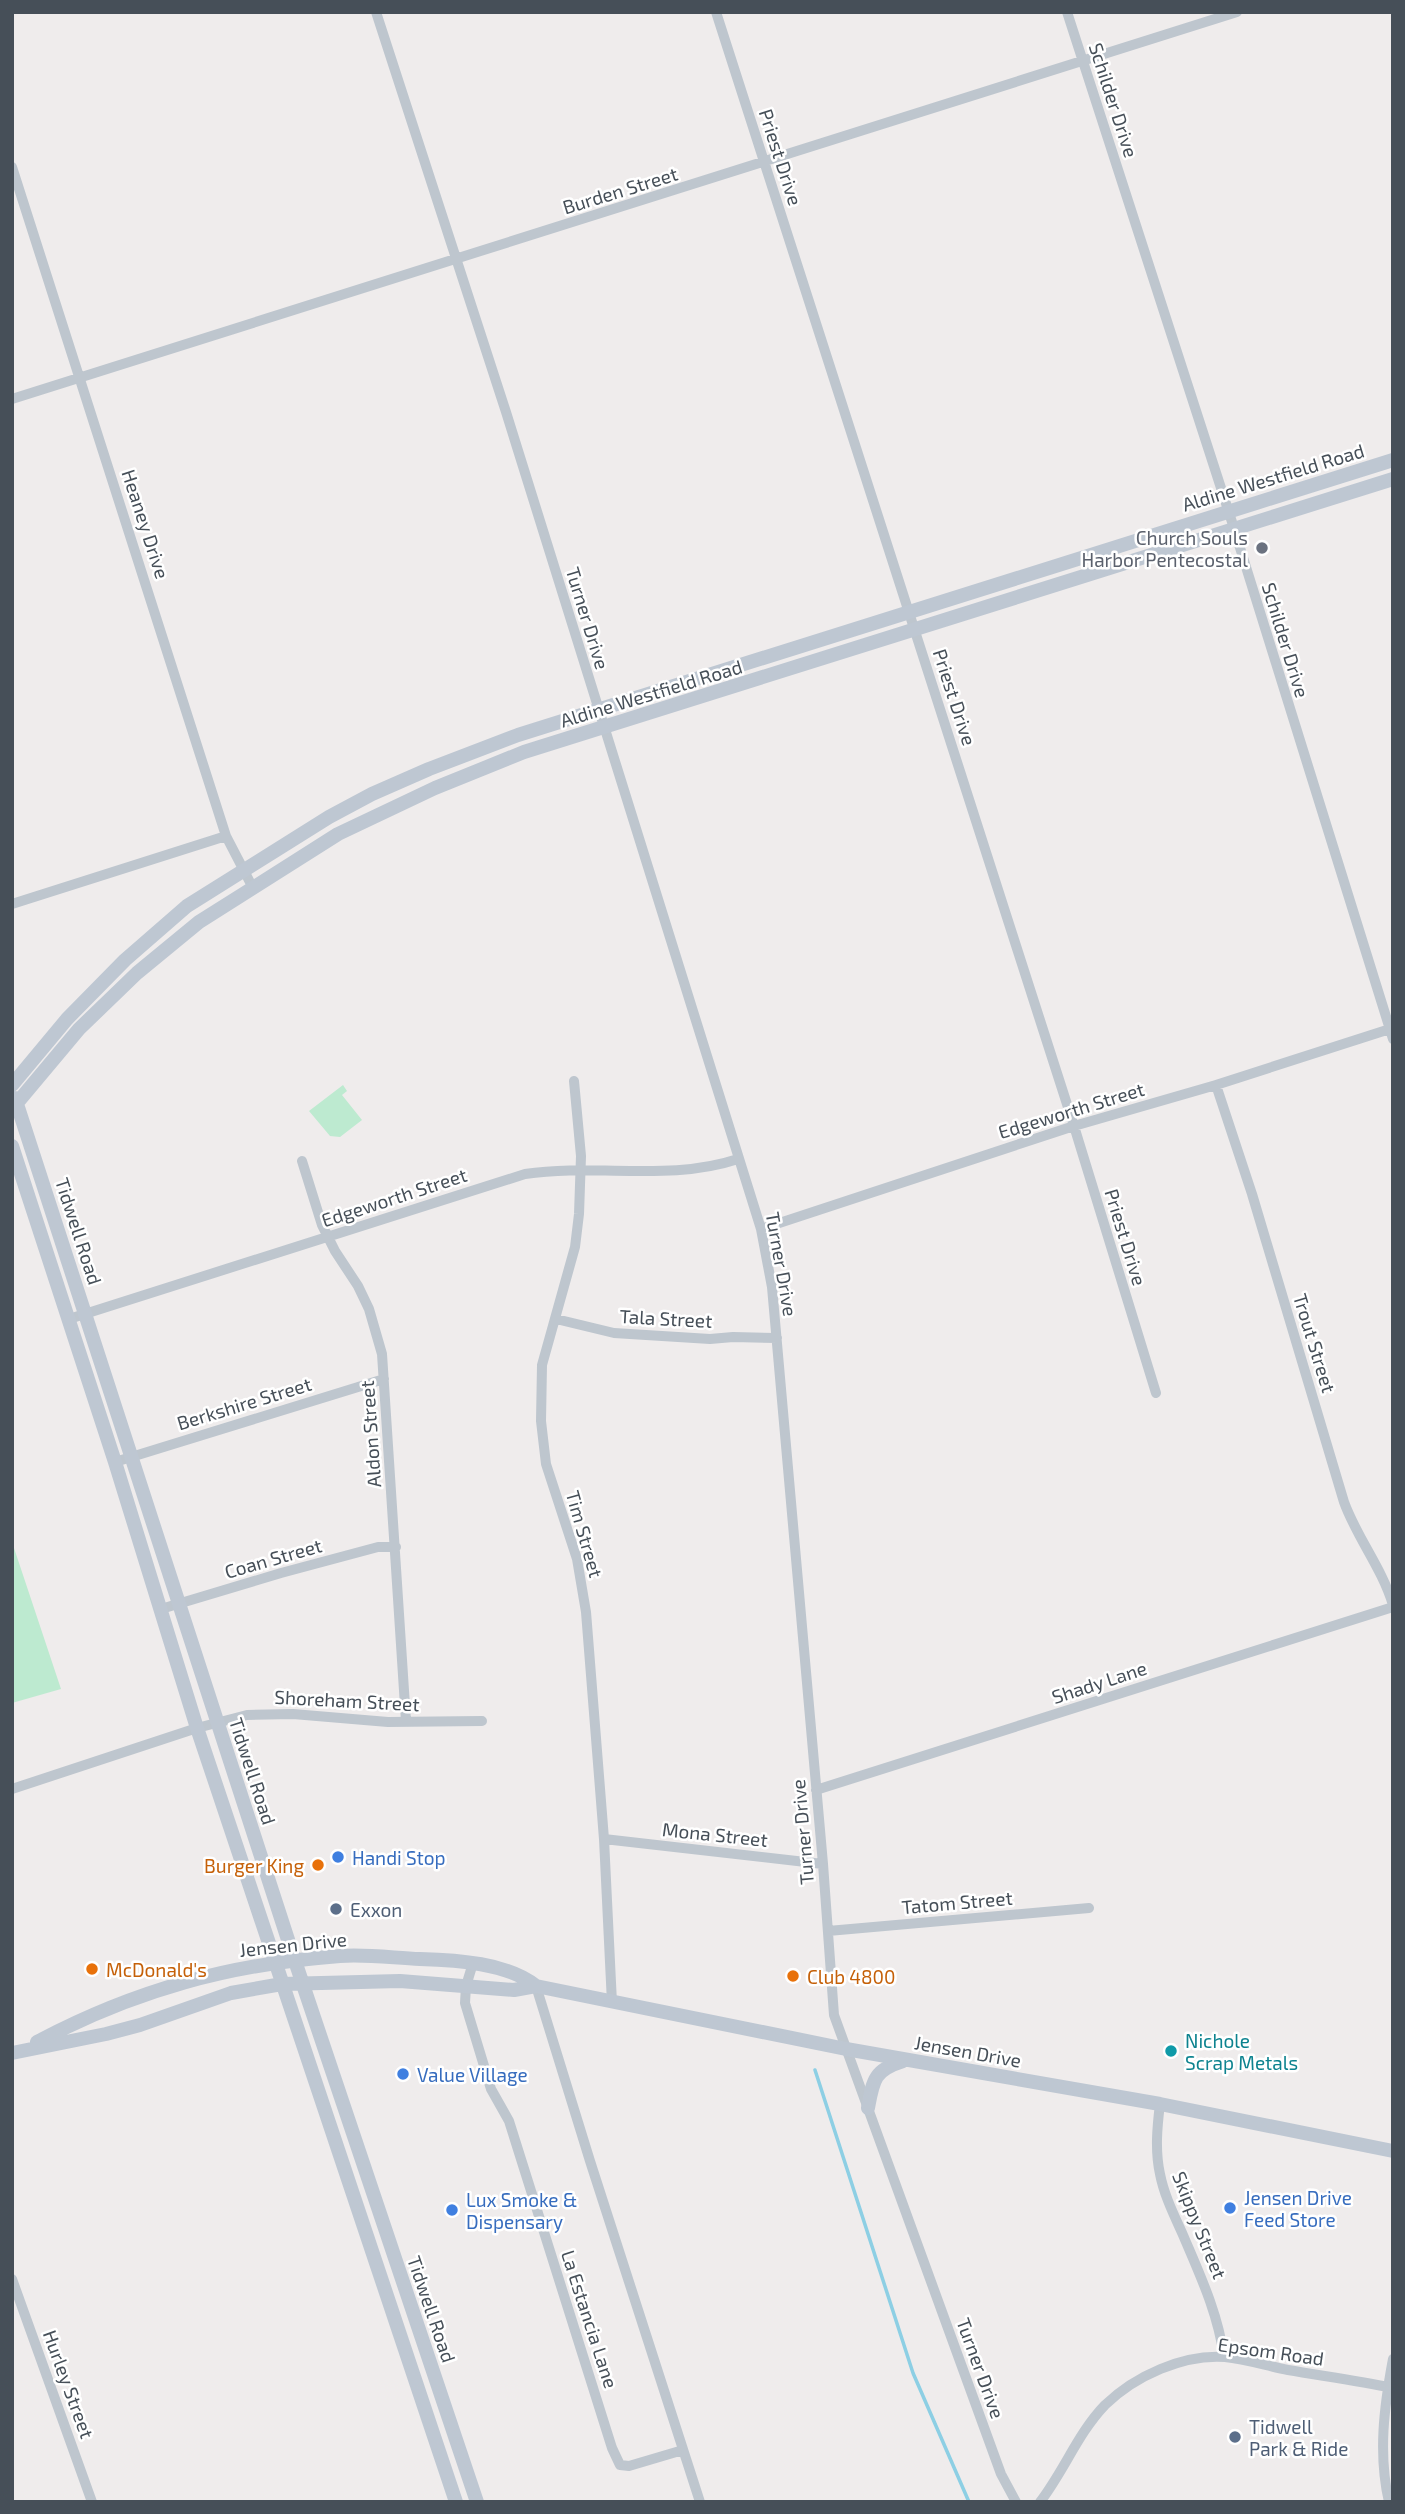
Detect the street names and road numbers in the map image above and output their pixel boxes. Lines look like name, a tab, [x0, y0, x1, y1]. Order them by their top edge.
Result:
street label: Schilder Drive	[1085, 40, 1143, 160]
street label: Priest Drive	[755, 106, 807, 208]
street label: Burden Street	[560, 162, 680, 218]
street label: Aldine Westfield Road	[1179, 438, 1367, 516]
street label: Heaney Drive	[118, 466, 174, 582]
street label: Turner Drive	[562, 564, 614, 672]
street label: Schilder Drive	[1258, 580, 1314, 700]
street label: Priest Drive	[929, 646, 981, 748]
street label: Aldine Westfield Road	[557, 654, 745, 732]
street label: Edgeworth Street	[995, 1077, 1147, 1143]
street label: Edgeworth Street	[318, 1163, 470, 1231]
street label: Tidwell Road	[51, 1175, 107, 1287]
street label: Priest Drive	[1100, 1186, 1152, 1288]
street label: Turner Drive	[762, 1210, 802, 1318]
street label: Trout Street	[1289, 1291, 1341, 1395]
street label: Tala Street	[619, 1304, 713, 1332]
street label: Berkshire Street	[174, 1372, 314, 1434]
street label: Aldon Street	[355, 1380, 385, 1488]
street label: Tim Street	[562, 1488, 608, 1580]
street label: Coan Street	[222, 1533, 324, 1583]
street label: Shady Lane	[1049, 1656, 1149, 1708]
street label: Shoreham Street	[274, 1685, 420, 1715]
street label: Tidwell Road	[225, 1715, 281, 1827]
street label: Turner Drive	[786, 1778, 818, 1886]
street label: Mona Street	[661, 1817, 769, 1851]
street label: Tatom Street	[901, 1886, 1013, 1918]
street label: Jensen Drive	[238, 1927, 348, 1961]
street label: Jensen Drive	[913, 2030, 1023, 2072]
street label: Skippy Street	[1168, 2168, 1232, 2282]
street label: La Estancia Lane	[557, 2247, 623, 2391]
street label: Tidwell Road	[403, 2253, 461, 2365]
street label: Turner Drive	[952, 2314, 1010, 2422]
street label: Hurley Street	[39, 2327, 99, 2441]
street label: Epsom Road	[1217, 2332, 1325, 2370]

